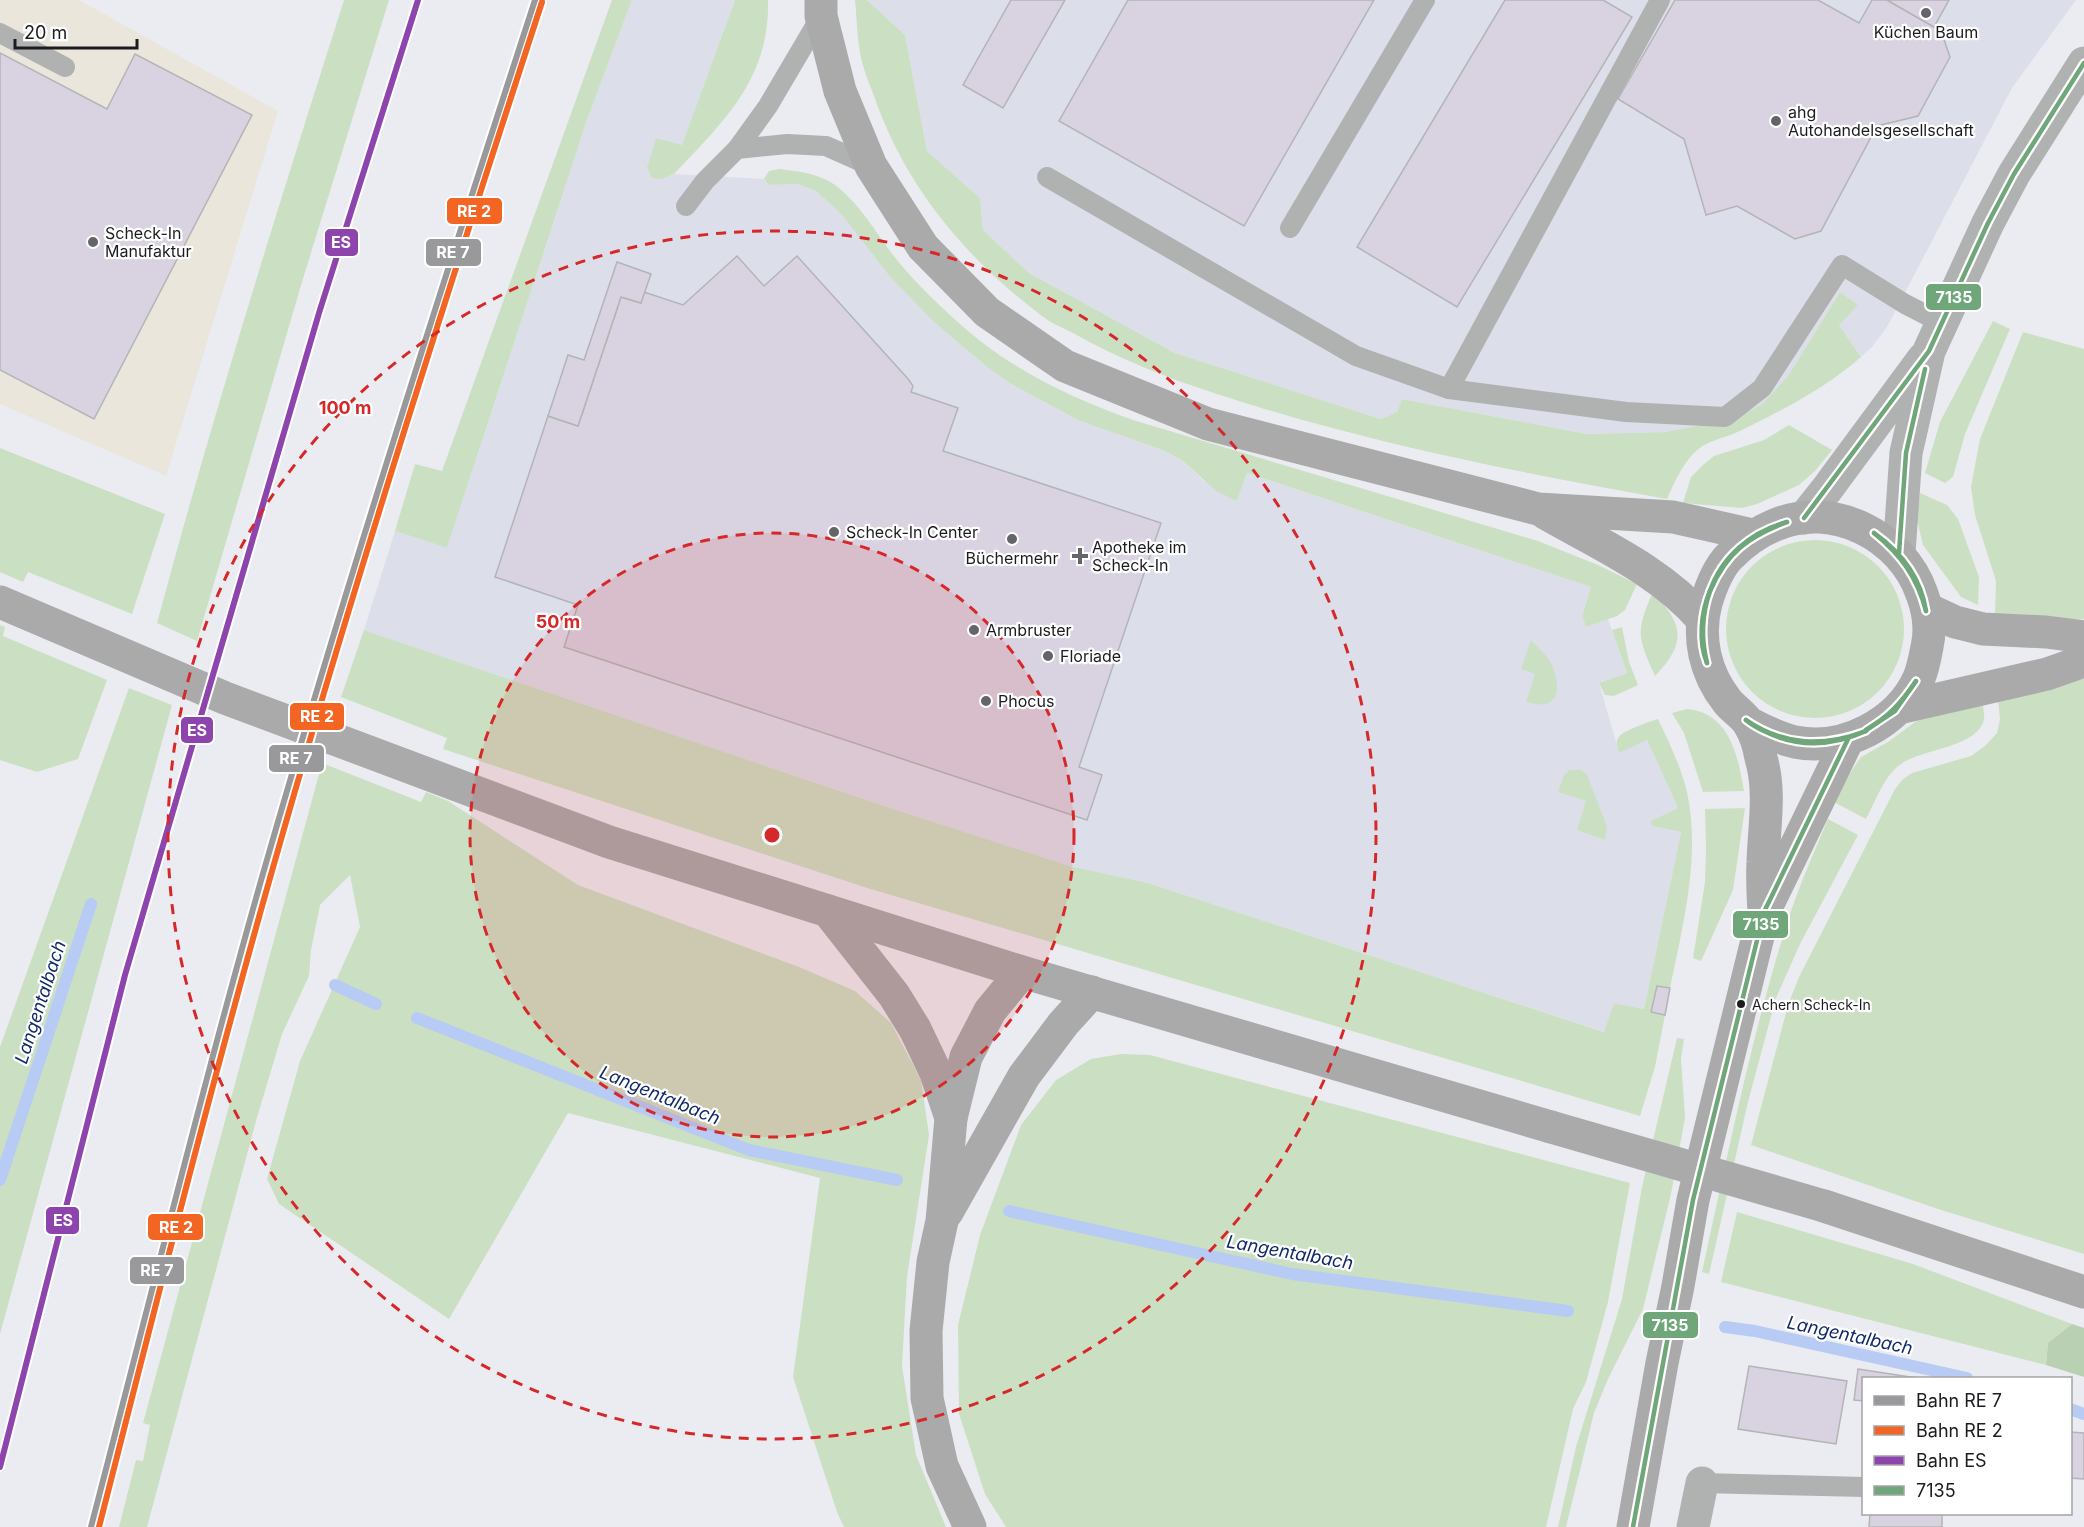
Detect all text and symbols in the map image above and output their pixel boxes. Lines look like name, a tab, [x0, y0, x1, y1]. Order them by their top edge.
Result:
marker: Küchen Baum	[1919, 6, 1933, 20]
scale bar	[15, 12, 136, 50]
text: 20 m	[24, 22, 67, 43]
place label: Küchen Baum	[1874, 22, 1978, 42]
place label: ahg Autohandelsgesellschaft	[1788, 102, 1974, 140]
marker: ahg Autohandelsgesellschaft	[1769, 114, 1783, 128]
line badge: RE 2	[446, 197, 503, 225]
text: RE 2	[457, 201, 491, 221]
place label: Scheck-In Manufaktur	[105, 223, 192, 261]
line badge: ES	[324, 228, 359, 257]
text: ES	[331, 232, 351, 252]
marker: Scheck-In Manufaktur	[86, 235, 100, 249]
line badge: RE 7	[425, 238, 482, 267]
text: RE 7	[436, 242, 470, 262]
line badge: 7135	[1925, 283, 1982, 311]
text: 7135	[1936, 287, 1972, 307]
text: 100 m	[319, 397, 371, 418]
place label: Scheck-In Center	[846, 522, 978, 542]
marker: Scheck-In Center	[827, 525, 841, 539]
marker: Büchermehr	[1005, 532, 1019, 546]
place label: Apotheke im Scheck-In	[1092, 537, 1187, 575]
place label: Büchermehr	[966, 548, 1058, 568]
marker: Apotheke im Scheck-In	[1073, 549, 1087, 563]
text: 50 m	[536, 611, 580, 632]
place label: Armbruster	[986, 620, 1071, 640]
marker: Armbruster	[967, 623, 981, 637]
place label: Floriade	[1060, 646, 1121, 666]
marker: Floriade	[1041, 649, 1055, 663]
place label: Phocus	[998, 691, 1054, 711]
marker: Phocus	[979, 694, 993, 708]
line badge: RE 2	[289, 702, 345, 731]
text: RE 2	[300, 706, 334, 726]
line badge: ES	[180, 716, 214, 744]
text: ES	[187, 720, 207, 740]
line badge: RE 7	[268, 744, 325, 773]
text: RE 7	[279, 748, 313, 768]
centre of rings	[762, 825, 782, 845]
line badge: 7135	[1732, 910, 1789, 939]
text: 7135	[1743, 914, 1779, 934]
water label: Langentalbach	[10, 938, 70, 1066]
place label: Achern Scheck-In	[1752, 996, 1871, 1013]
marker: Achern Scheck-In	[1735, 998, 1747, 1010]
water label: Langentalbach	[597, 1061, 723, 1129]
line badge: ES	[45, 1206, 80, 1235]
text: ES	[53, 1210, 73, 1230]
line badge: RE 2	[147, 1213, 204, 1241]
text: RE 2	[159, 1217, 193, 1237]
water label: Langentalbach	[1225, 1231, 1355, 1273]
line badge: RE 7	[129, 1256, 185, 1285]
text: RE 7	[140, 1260, 174, 1280]
line badge: 7135	[1642, 1311, 1699, 1339]
water label: Langentalbach	[1785, 1311, 1915, 1359]
text: 7135	[1652, 1315, 1688, 1335]
legend	[1862, 1377, 2072, 1515]
text: Bahn RE 7	[1916, 1390, 2002, 1411]
text: Bahn RE 2	[1916, 1420, 2003, 1441]
text: Bahn ES	[1916, 1450, 1987, 1471]
text: 7135	[1916, 1480, 1956, 1501]

